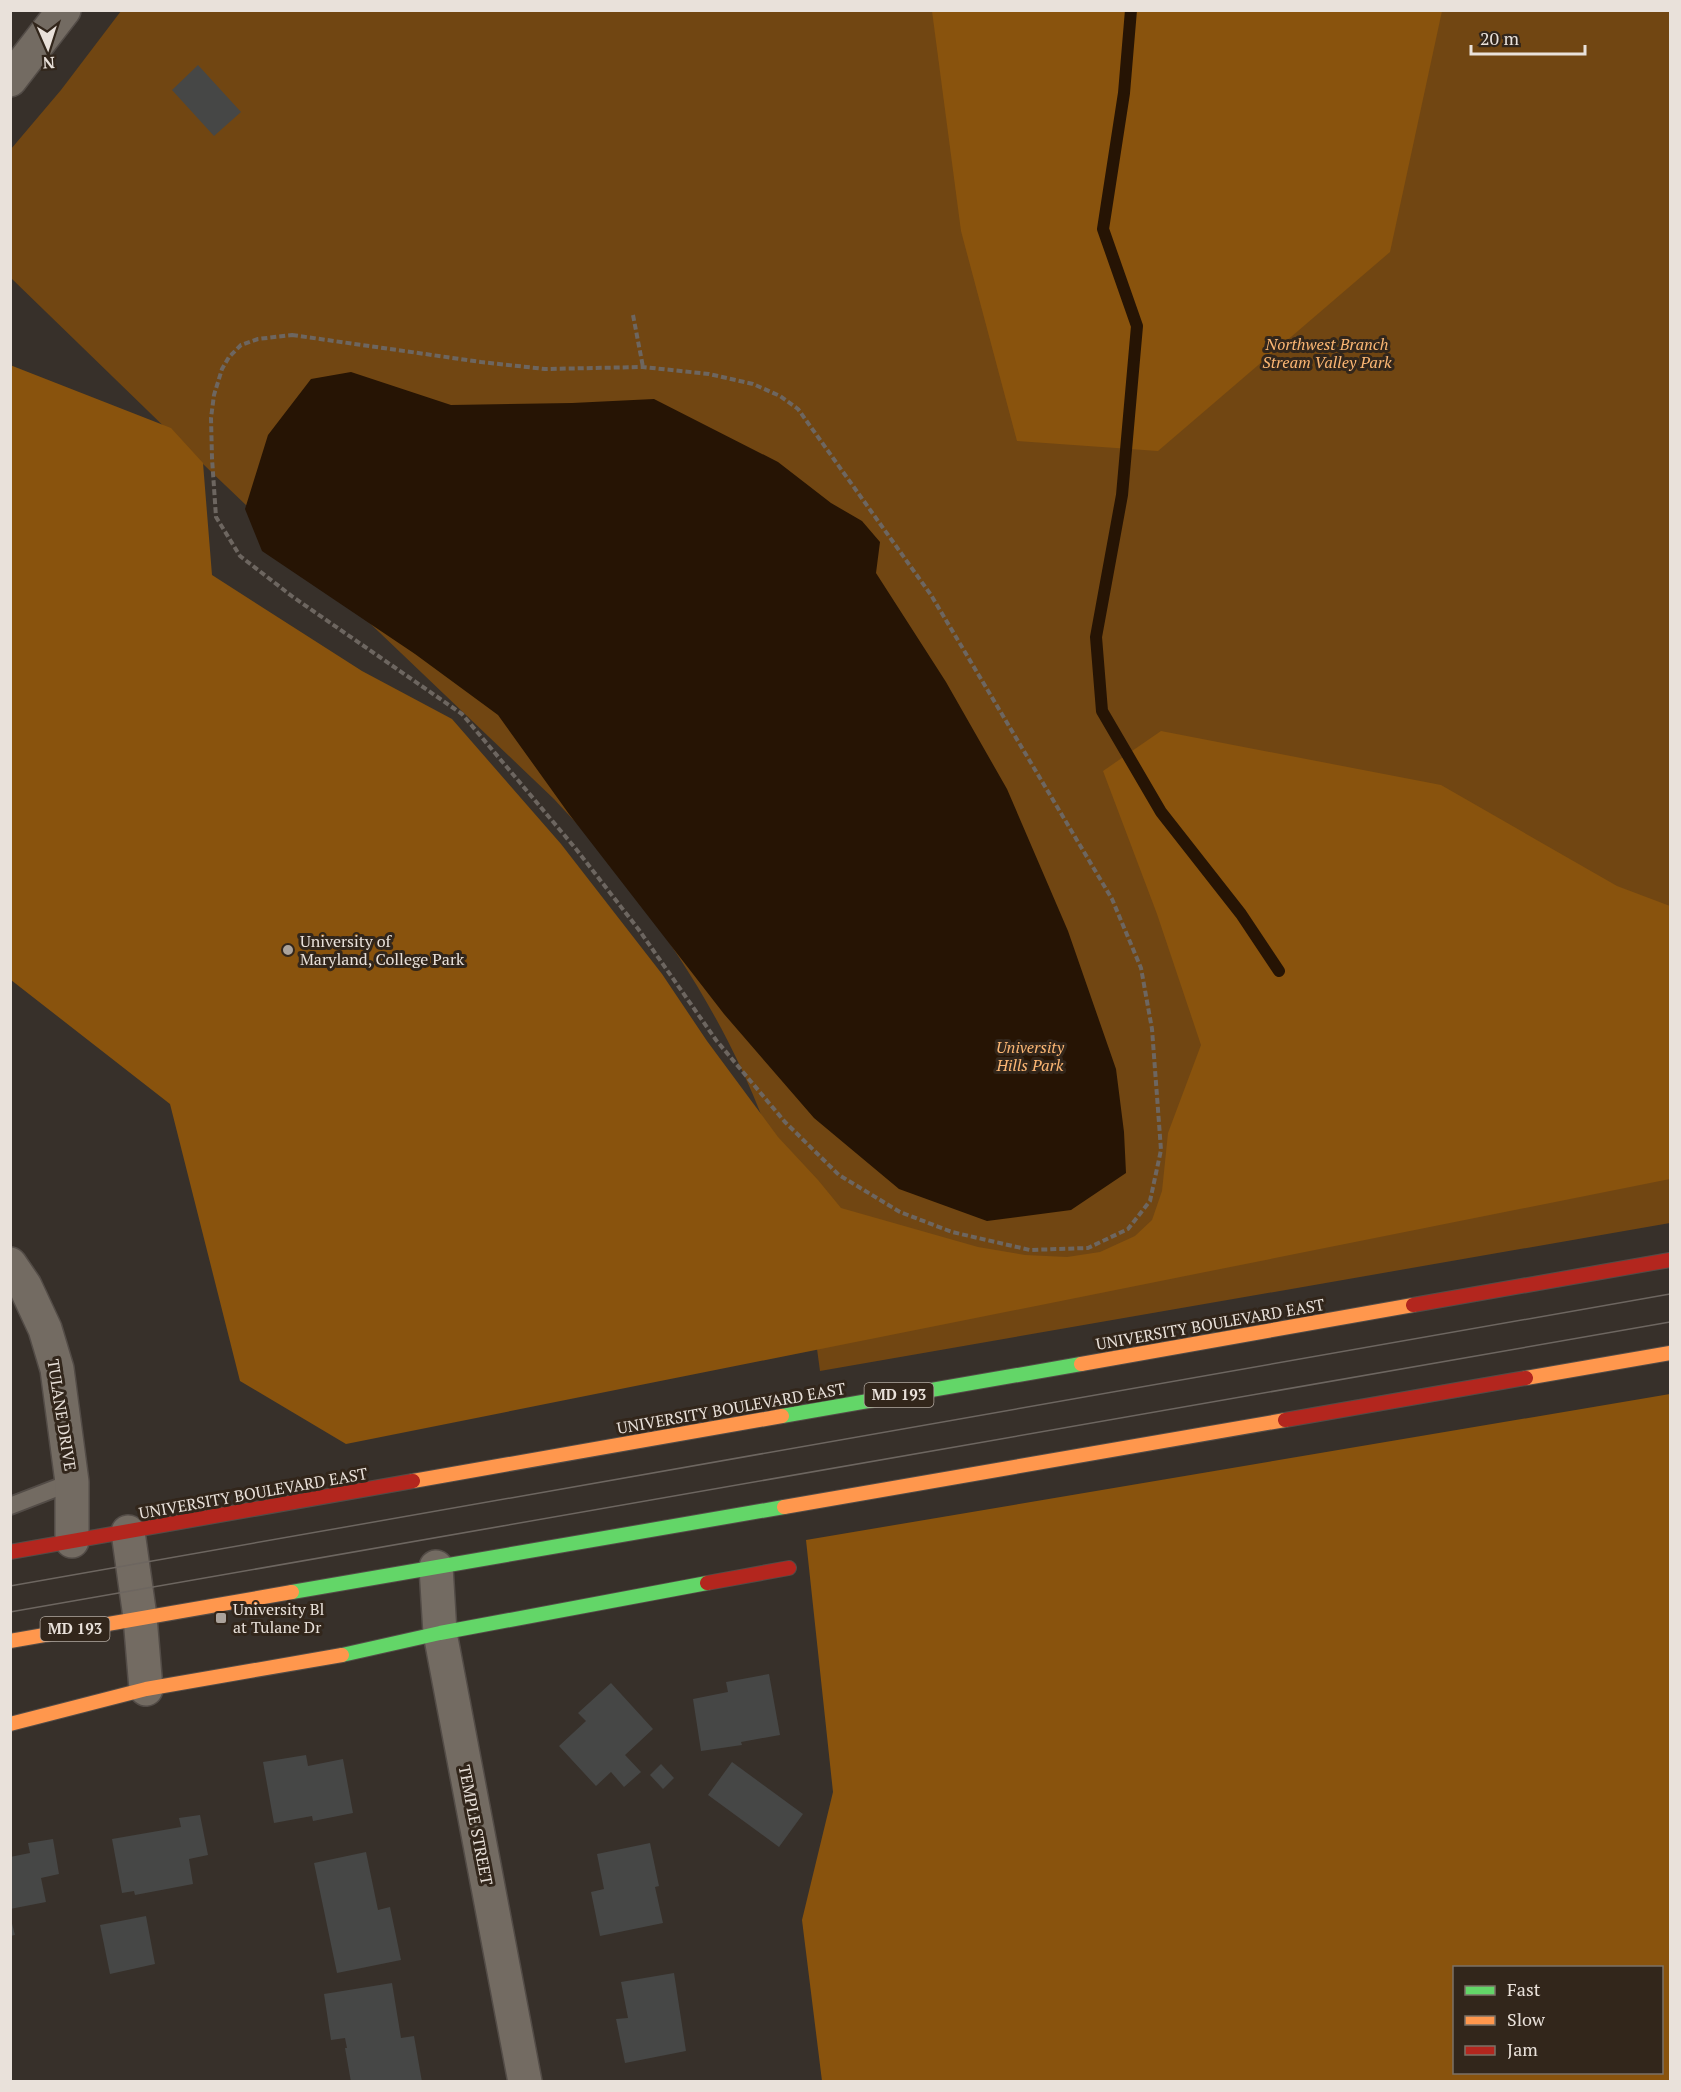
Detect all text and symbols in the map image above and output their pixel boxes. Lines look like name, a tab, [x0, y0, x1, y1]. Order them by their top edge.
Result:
north arrow	[18, 18, 78, 78]
scale bar	[1471, 18, 1585, 56]
text: 20 m	[1480, 26, 1520, 50]
text: N	[42, 52, 55, 74]
park label: Northwest Branch Stream Valley Park	[1262, 333, 1392, 373]
place label: University of Maryland, College Park	[300, 930, 465, 970]
marker: University of Maryland, College Park	[281, 943, 295, 957]
park label: University Hills Park	[996, 1036, 1065, 1076]
street label: UNIVERSITY BOULEVARD EAST	[1094, 1293, 1326, 1355]
street label: TULANE DRIVE	[42, 1358, 82, 1472]
street label: UNIVERSITY BOULEVARD EAST	[615, 1377, 847, 1439]
road number: MD 193	[864, 1383, 934, 1407]
street label: UNIVERSITY BOULEVARD EAST	[137, 1462, 369, 1524]
place label: University Bl at Tulane Dr	[233, 1598, 325, 1638]
marker: University Bl at Tulane Dr	[214, 1611, 228, 1625]
road number: MD 193	[40, 1617, 110, 1641]
street label: TEMPLE STREET	[454, 1763, 498, 1887]
legend	[1453, 1966, 1663, 2074]
text: Fast	[1507, 1977, 1541, 2001]
text: Slow	[1507, 2007, 1546, 2031]
text: Jam	[1507, 2037, 1538, 2061]

